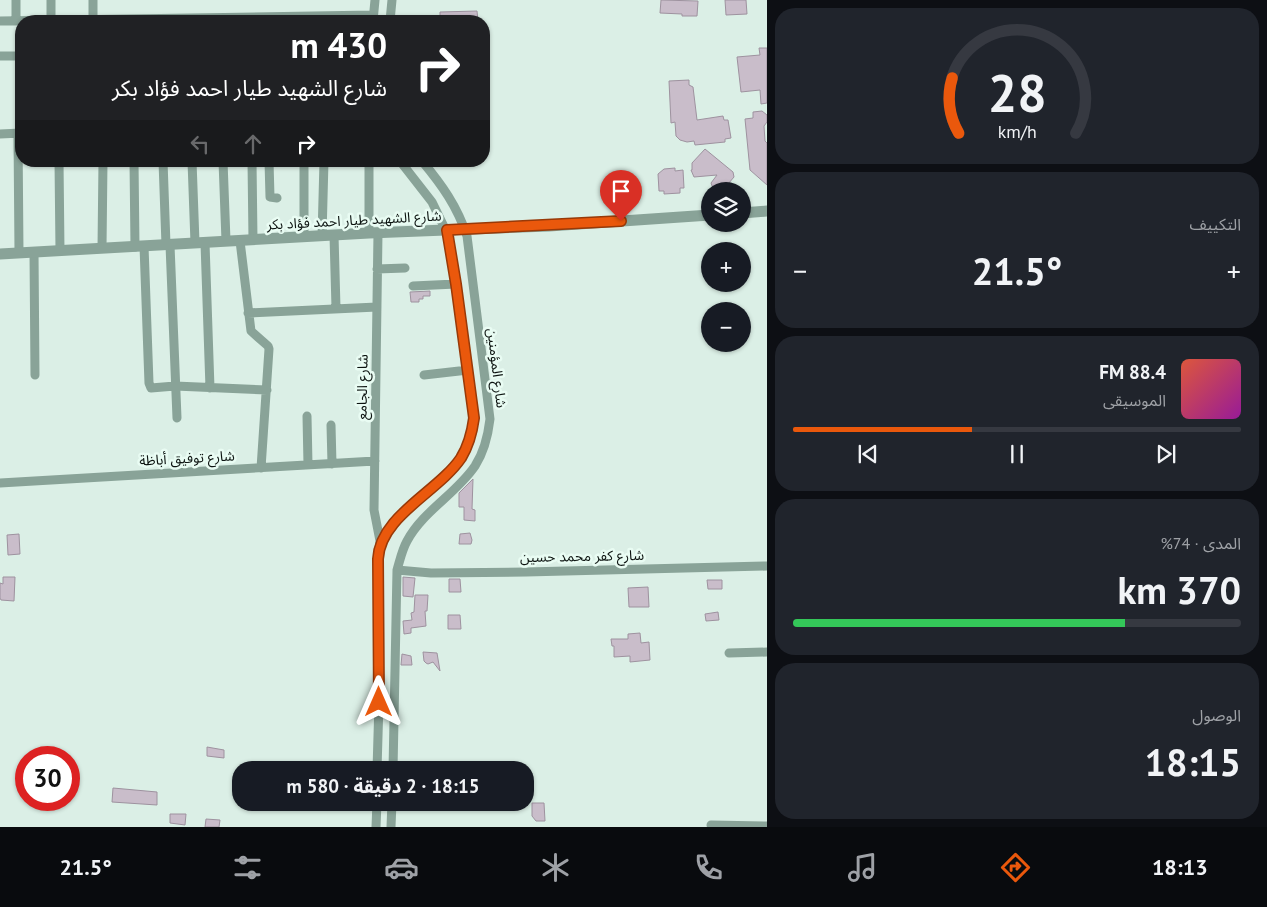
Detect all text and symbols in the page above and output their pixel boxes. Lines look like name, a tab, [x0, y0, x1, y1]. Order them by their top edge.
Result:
text: 430 m	[290, 22, 387, 68]
icon: right	[405, 35, 470, 100]
text: 28	[988, 59, 1046, 126]
text: شارع الشهيد طيار احمد فؤاد بكر	[112, 74, 387, 102]
text: km/h	[997, 120, 1037, 143]
icon: left	[186, 130, 214, 158]
icon: ahead	[239, 130, 267, 158]
icon: right	[292, 130, 320, 158]
pin	[600, 170, 642, 221]
icon: arrive	[607, 177, 635, 205]
map controls	[701, 182, 751, 352]
button: layers	[701, 182, 751, 232]
street label: شارع الشهيد طيار احمد فؤاد بكر	[265, 206, 442, 236]
text: التكييف	[1189, 214, 1241, 234]
button: +	[701, 242, 751, 292]
text: 21.5°	[972, 246, 1062, 295]
text: −	[793, 252, 807, 289]
text: +	[1227, 252, 1241, 289]
button: −	[701, 302, 751, 352]
street label: شارع المؤمنين	[481, 327, 511, 409]
street label: شارع الجامع	[352, 354, 374, 420]
text: 88.4 FM	[1099, 360, 1166, 384]
text: الموسيقى	[1103, 390, 1166, 410]
icon: previous	[854, 440, 882, 468]
icon: pause	[1003, 440, 1031, 468]
icon: next	[1152, 440, 1180, 468]
street label: شارع توفيق أباظة	[139, 447, 235, 471]
text: المدى · 74%	[1160, 533, 1241, 553]
street label: شارع كفر محمد حسين	[520, 546, 644, 568]
text: 370 km	[1117, 565, 1241, 614]
position arrow	[352, 675, 404, 727]
text: الوصول	[1192, 705, 1241, 725]
text: 18:15	[1145, 737, 1241, 786]
speed limit sign: 30	[15, 746, 80, 811]
text: 18:15 · 2 دقيقة · 580 m	[287, 774, 479, 798]
icon: filters	[230, 850, 265, 885]
icon: car	[384, 850, 419, 885]
icon: climate	[538, 850, 573, 885]
icon: phone	[691, 850, 726, 885]
icon: music	[845, 850, 880, 885]
icon: directions	[998, 850, 1033, 885]
text: 21.5°	[59, 853, 112, 881]
text: 18:13	[1152, 853, 1208, 881]

